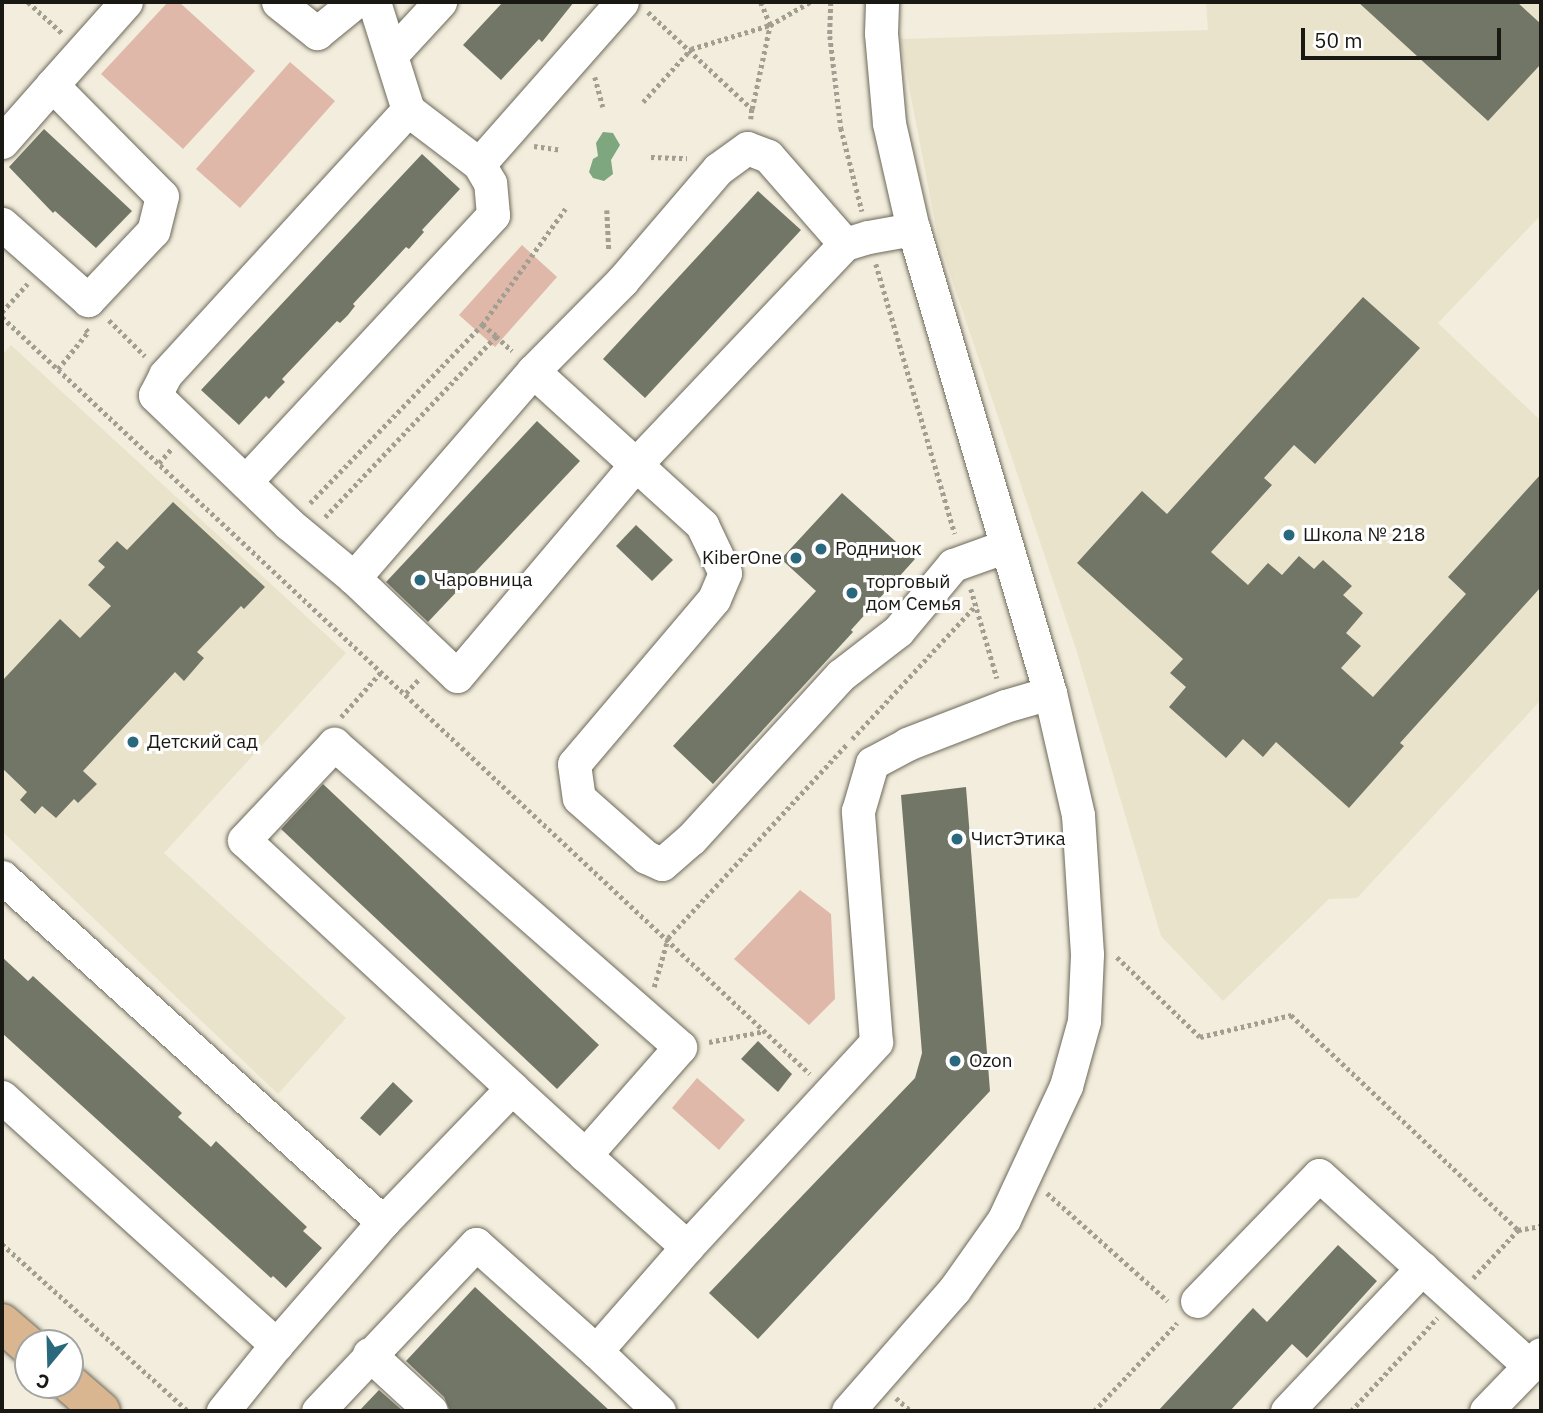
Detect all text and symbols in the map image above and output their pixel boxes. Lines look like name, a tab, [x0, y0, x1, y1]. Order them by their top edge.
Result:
scale bar	[1305, 14, 1504, 58]
text: 50 m	[1314, 26, 1363, 54]
place label: Школа № 218	[1303, 524, 1425, 546]
marker: Школа № 218	[1281, 527, 1297, 543]
place label: Родничок	[835, 538, 922, 560]
marker: Родничок	[813, 541, 829, 557]
place label: KiberOne	[702, 547, 782, 569]
marker: KiberOne	[788, 550, 804, 566]
place label: Чаровница	[434, 569, 533, 591]
place label: торговый дом Семья	[866, 571, 961, 615]
marker: Чаровница	[412, 572, 428, 588]
marker: торговый дом Семья	[844, 585, 860, 601]
place label: Детский сад	[147, 731, 258, 753]
marker: Детский сад	[125, 734, 141, 750]
place label: ЧистЭтика	[971, 828, 1066, 850]
marker: ЧистЭтика	[949, 831, 965, 847]
place label: Ozon	[969, 1050, 1013, 1072]
marker: Ozon	[947, 1053, 963, 1069]
north arrow	[14, 1329, 84, 1399]
text: С	[33, 1369, 53, 1395]

